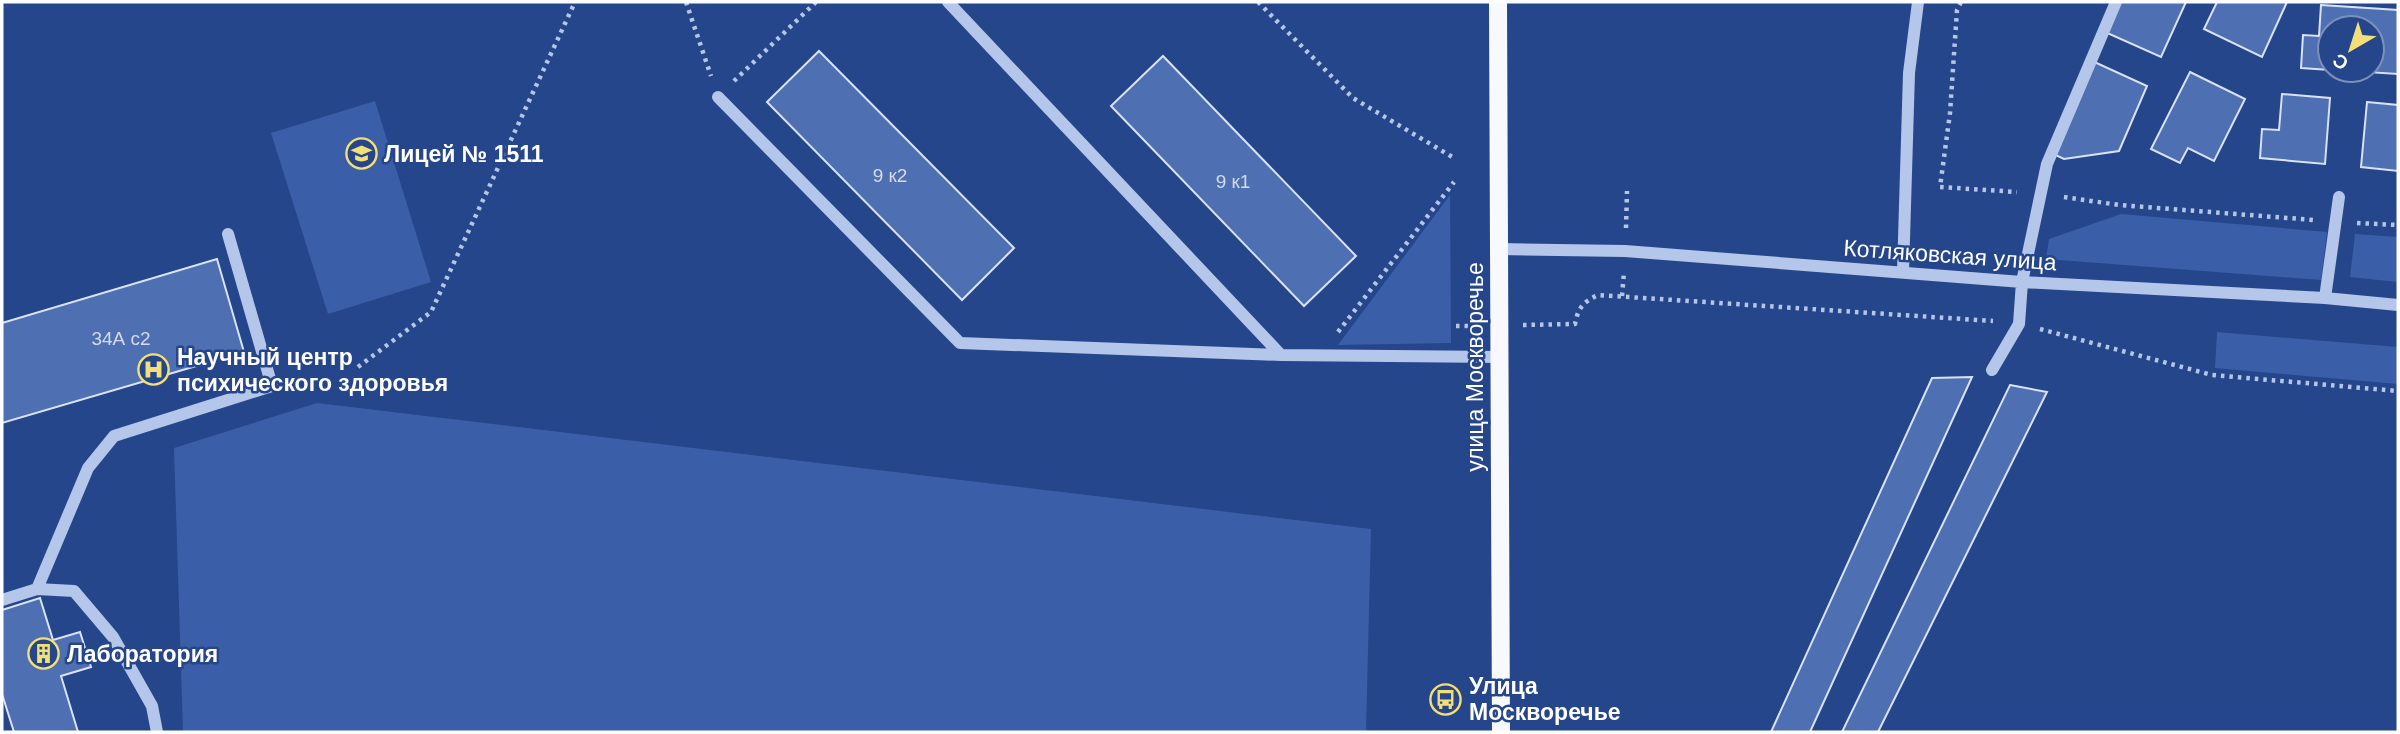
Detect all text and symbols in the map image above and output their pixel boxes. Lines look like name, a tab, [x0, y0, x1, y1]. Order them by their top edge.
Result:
north arrow	[2316, 14, 2386, 84]
text: С	[2328, 49, 2353, 74]
school or university icon: Лицей № 1511	[344, 137, 378, 171]
place label: Лицей № 1511	[384, 141, 544, 167]
house number: 9 к2	[873, 165, 907, 186]
house number: 9 к1	[1216, 171, 1250, 192]
street label: Котляковская улица	[1843, 235, 2058, 275]
street label: улица Москворечье	[1462, 262, 1488, 472]
house number: 34А с2	[91, 328, 151, 349]
place label: Научный центр психического здоровья	[177, 344, 448, 396]
hospital icon: Научный центр психического здоровья	[137, 353, 171, 387]
building icon: Лаборатория	[27, 637, 61, 671]
place label: Лаборатория	[67, 641, 218, 667]
place label: Улица Москворечье	[1469, 673, 1621, 725]
bus stop icon: Улица Москворечье	[1429, 682, 1463, 716]

